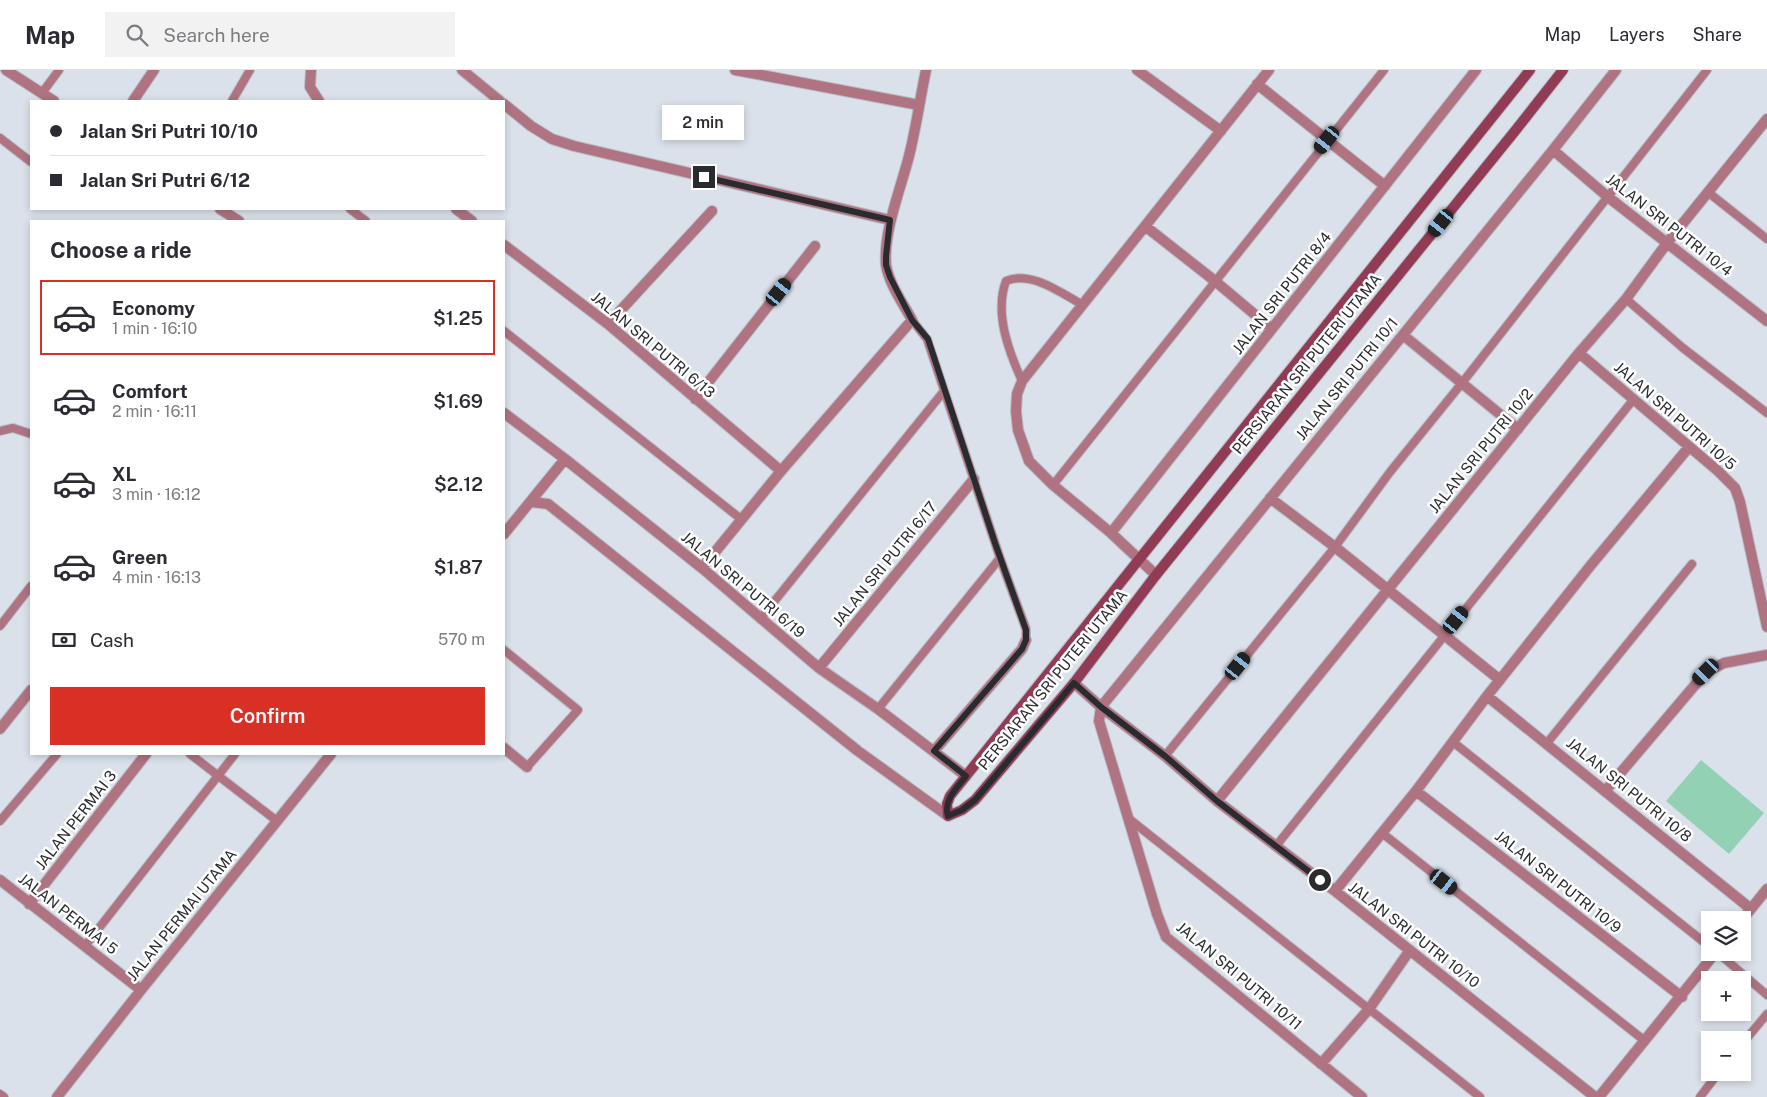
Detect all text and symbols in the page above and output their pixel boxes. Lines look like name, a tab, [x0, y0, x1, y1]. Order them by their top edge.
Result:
search box	[105, 12, 455, 57]
text: Map	[25, 21, 75, 49]
icon: search	[123, 21, 151, 49]
text: Search here	[163, 24, 270, 46]
text: Map	[1545, 24, 1581, 45]
text: Layers	[1609, 24, 1665, 45]
text: Share	[1693, 24, 1742, 45]
callout: 2 min	[663, 104, 745, 140]
text: 2 min	[682, 113, 724, 132]
text: Jalan Sri Putri 10/10	[80, 120, 258, 142]
car	[1311, 124, 1342, 156]
route end	[693, 166, 715, 188]
text: Jalan Sri Putri 6/12	[80, 169, 250, 191]
street label: JALAN SRI PUTRI 10/4	[1603, 170, 1736, 279]
car	[1425, 207, 1456, 239]
street label: JALAN SRI PUTRI 8/4	[1229, 228, 1334, 357]
text: Choose a ride	[50, 237, 192, 263]
street label: PERSIARAN SRI PUTERI UTAMA	[1229, 270, 1385, 457]
car	[763, 276, 794, 308]
street label: JALAN SRI PUTRI 6/13	[588, 288, 718, 401]
icon: car	[52, 295, 97, 340]
text: Economy	[112, 297, 195, 319]
text: $1.25	[433, 307, 483, 329]
street label: JALAN SRI PUTRI 10/1	[1292, 314, 1401, 443]
text: 1 min · 16:10	[112, 319, 197, 338]
street label: JALAN SRI PUTRI 10/5	[1611, 358, 1740, 473]
icon: car	[52, 378, 97, 423]
text: Comfort	[112, 380, 188, 402]
street label: JALAN SRI PUTRI 10/2	[1425, 385, 1536, 516]
text: $1.69	[433, 390, 483, 412]
text: 2 min · 16:11	[112, 402, 197, 421]
icon: car	[52, 461, 97, 506]
text: XL	[112, 463, 137, 485]
text: $2.12	[434, 473, 483, 495]
text: 3 min · 16:12	[112, 485, 201, 504]
street label: JALAN SRI PUTRI 6/17	[829, 498, 940, 629]
street label: JALAN SRI PUTRI 6/19	[678, 528, 808, 641]
icon: car	[52, 544, 97, 589]
text: Green	[112, 546, 167, 568]
text: $1.87	[434, 556, 483, 578]
text: 4 min · 16:13	[112, 568, 201, 587]
street label: PERSIARAN SRI PUTERI UTAMA	[975, 586, 1131, 773]
car	[1440, 604, 1471, 636]
icon: cash	[50, 626, 78, 654]
text: Cash	[90, 629, 134, 651]
text: 570 m	[438, 630, 485, 649]
car	[1222, 650, 1253, 682]
car	[1690, 656, 1721, 688]
button: Confirm	[50, 687, 485, 745]
street label: JALAN SRI PUTRI 10/8	[1563, 734, 1695, 845]
street label: JALAN PERMAI 3	[32, 767, 119, 873]
street label: JALAN SRI PUTRI 10/9	[1492, 827, 1625, 936]
street label: JALAN PERMAI UTAMA	[123, 845, 240, 984]
car	[1427, 867, 1460, 897]
route start	[1309, 869, 1331, 891]
street label: JALAN PERMAI 5	[15, 870, 121, 958]
street label: JALAN SRI PUTRI 10/10	[1346, 878, 1483, 991]
map controls	[1701, 911, 1751, 1081]
button: layers	[1701, 911, 1751, 961]
street label: JALAN SRI PUTRI 10/11	[1173, 918, 1305, 1033]
button: +	[1701, 971, 1751, 1021]
button: −	[1701, 1031, 1751, 1081]

